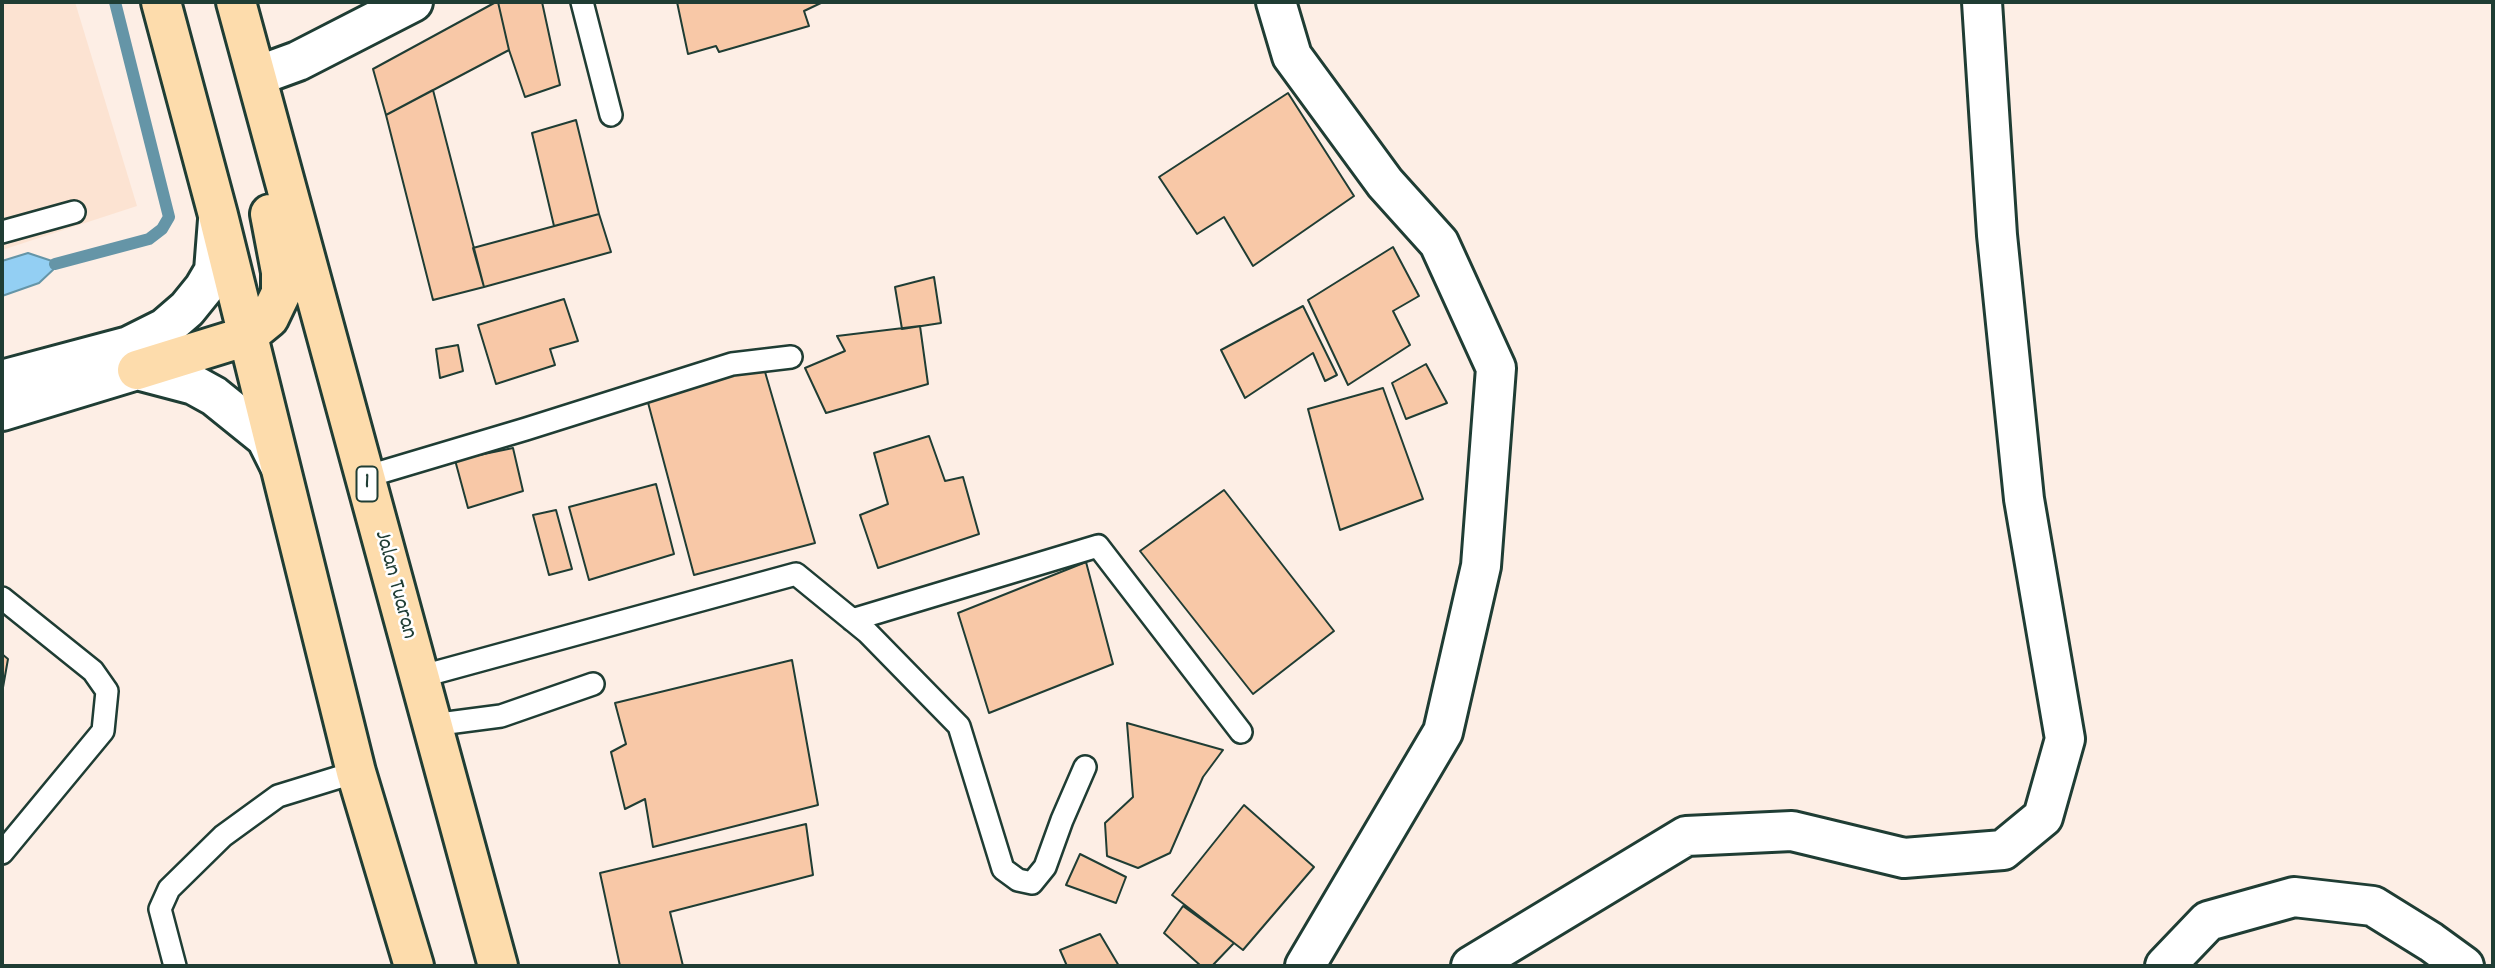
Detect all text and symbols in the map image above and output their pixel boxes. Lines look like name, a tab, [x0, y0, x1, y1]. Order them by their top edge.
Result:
road number: 1	[356, 466, 378, 502]
street label: Jalan Tuaran	[366, 528, 422, 642]

